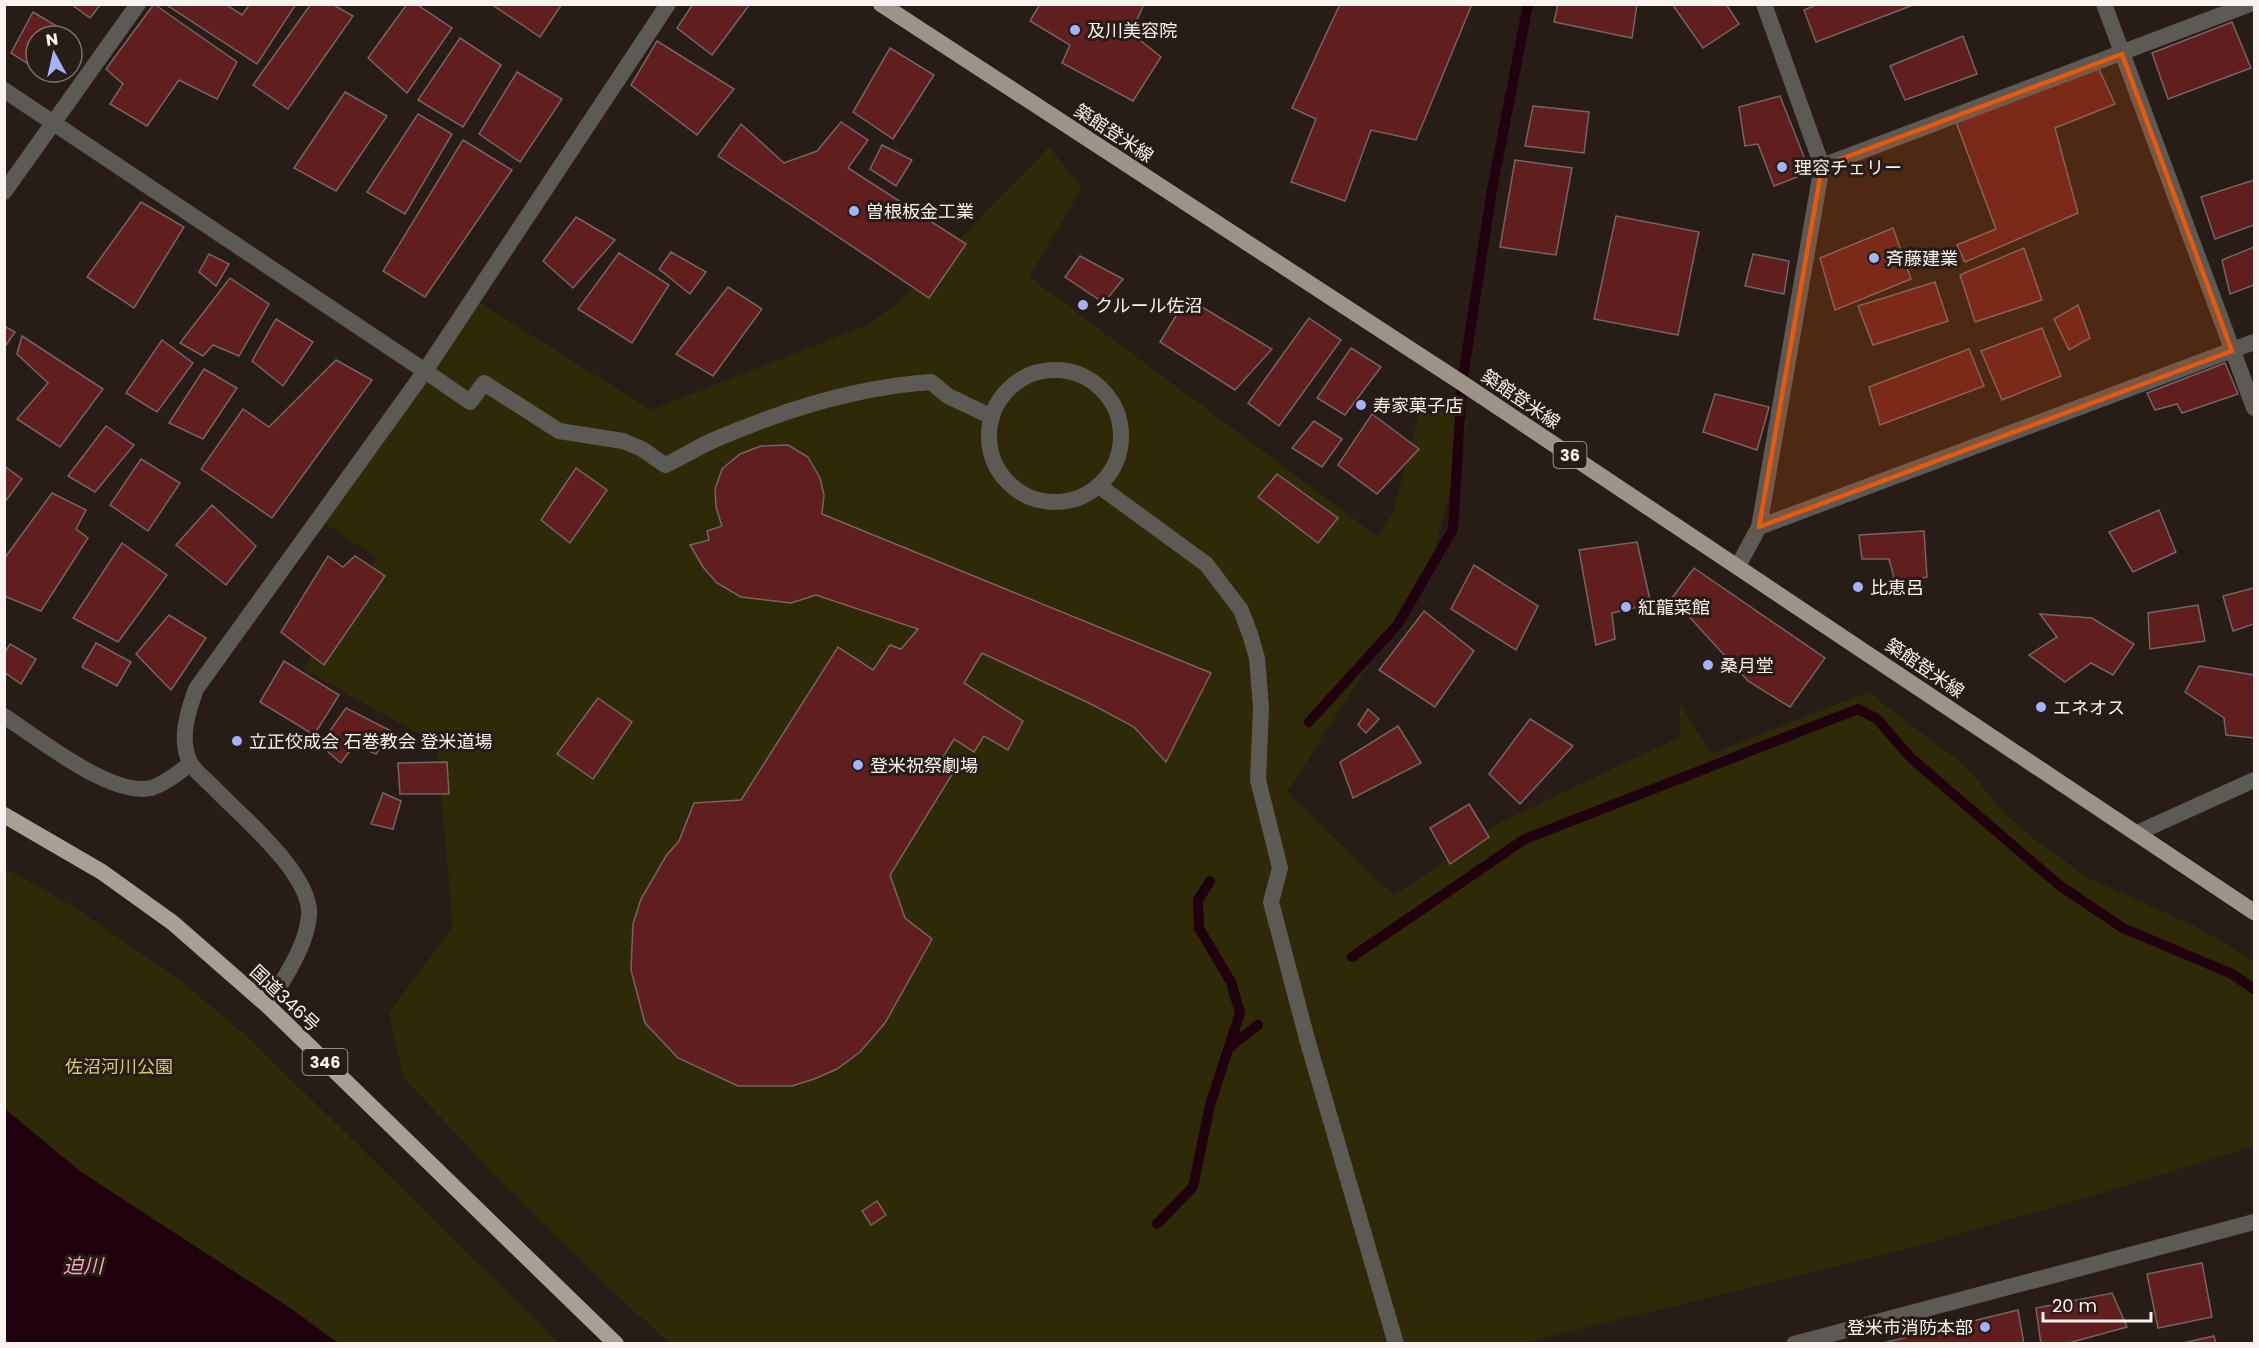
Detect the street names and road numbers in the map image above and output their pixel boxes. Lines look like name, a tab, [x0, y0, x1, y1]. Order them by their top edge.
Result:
street label: 築館登米線	[1069, 98, 1159, 168]
street label: 築館登米線	[1477, 363, 1565, 435]
road number: 36	[1554, 442, 1586, 468]
street label: 築館登米線	[1881, 632, 1969, 704]
street label: 国道346号	[245, 959, 325, 1037]
road number: 346	[302, 1049, 348, 1075]

